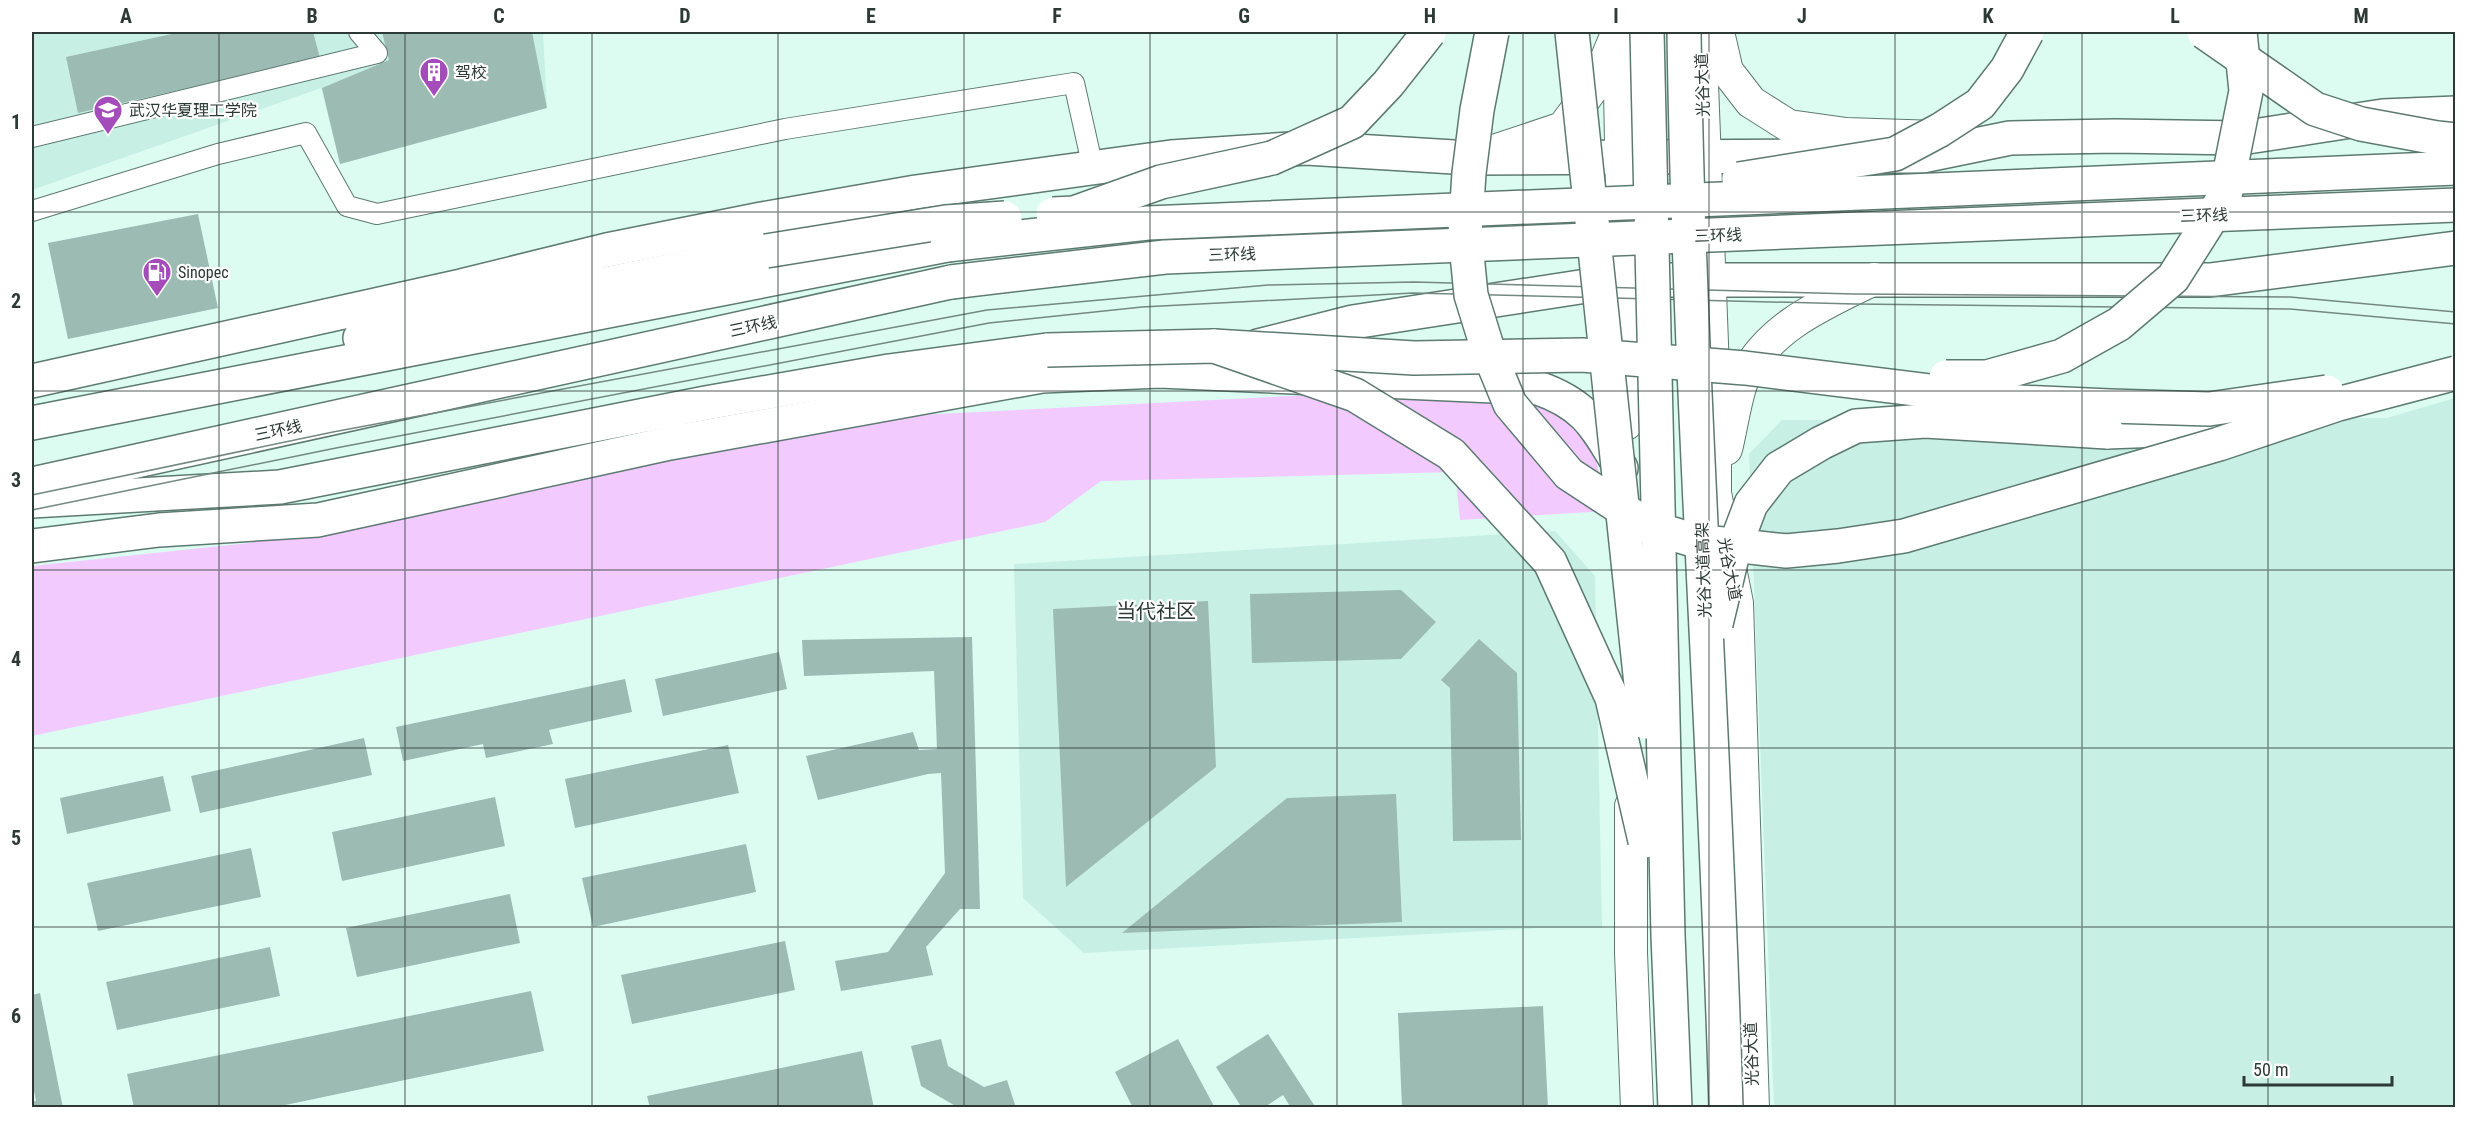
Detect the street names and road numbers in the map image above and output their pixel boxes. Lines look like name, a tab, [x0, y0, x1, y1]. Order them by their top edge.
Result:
street label: 光谷大道	[1692, 53, 1713, 117]
street label: 三环线	[2180, 205, 2228, 226]
street label: 三环线	[1694, 225, 1742, 246]
street label: 三环线	[1208, 244, 1256, 265]
street label: 三环线	[728, 312, 779, 341]
street label: 三环线	[253, 416, 304, 445]
street label: 光谷大道高架	[1692, 522, 1715, 618]
street label: 光谷大道	[1714, 536, 1745, 602]
street label: 光谷大道	[1741, 1022, 1762, 1086]

